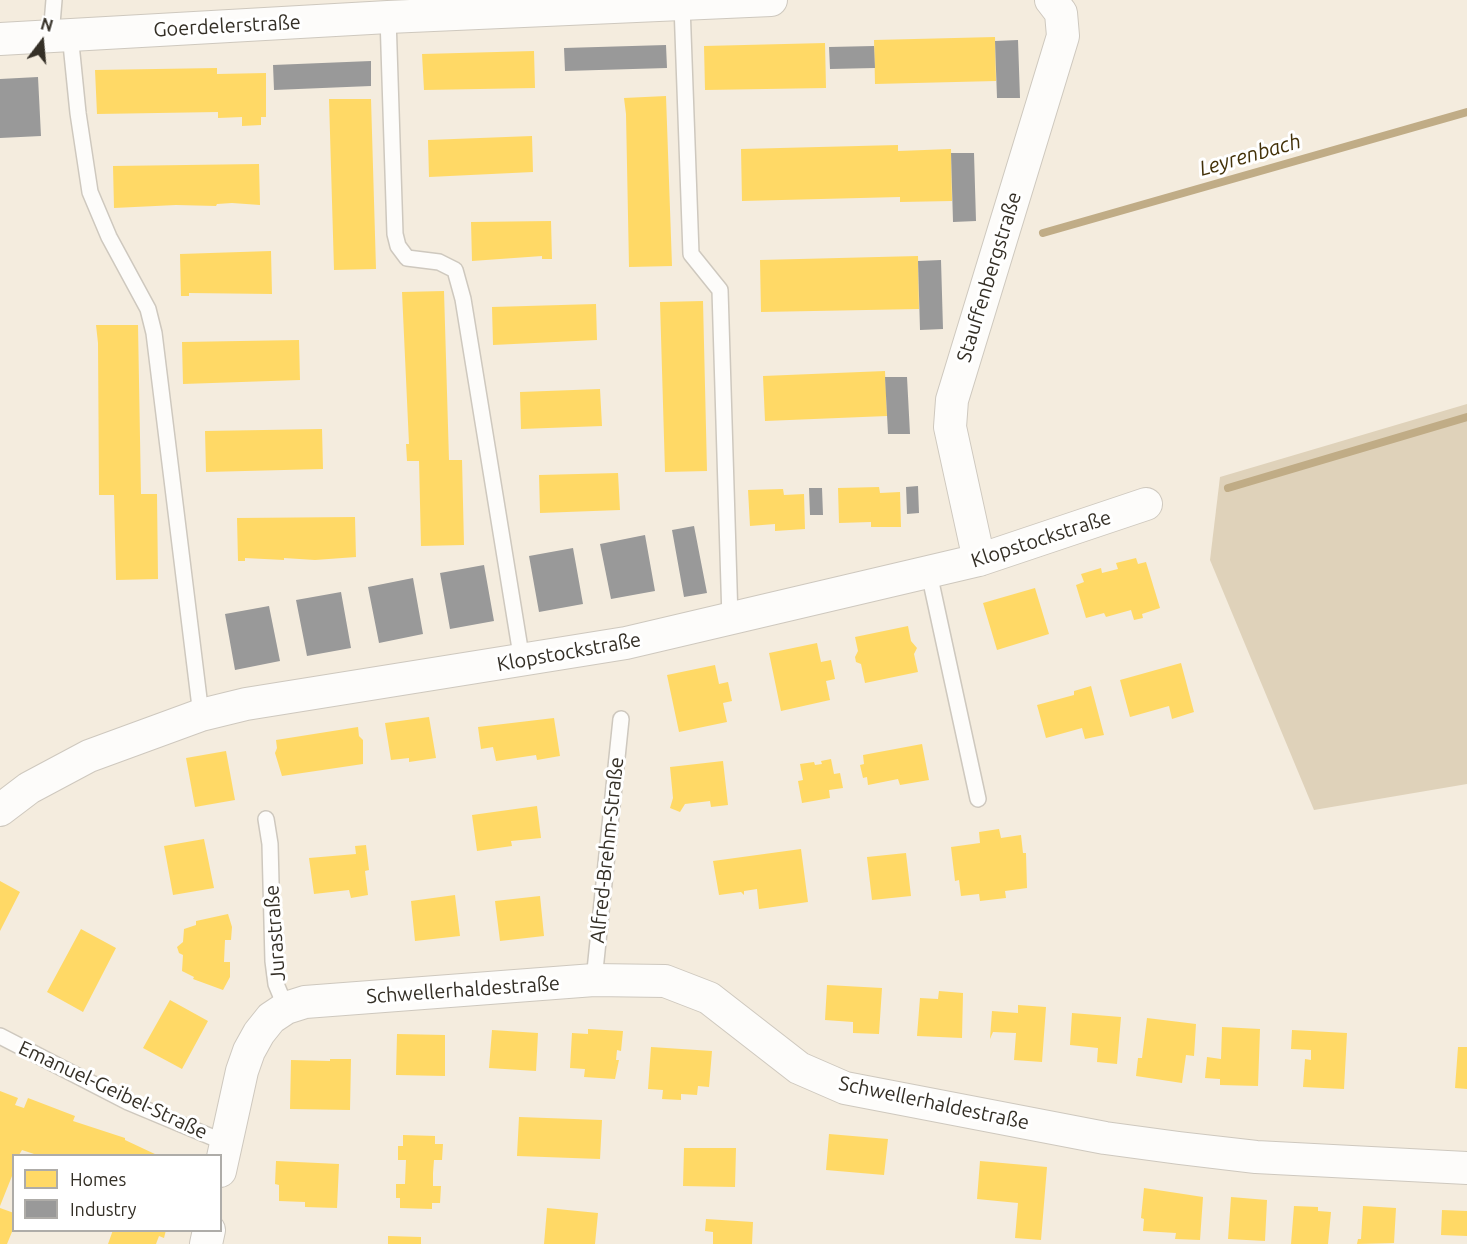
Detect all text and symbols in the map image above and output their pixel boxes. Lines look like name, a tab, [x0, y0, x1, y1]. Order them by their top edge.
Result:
street label: Goerdelerstraße	[153, 10, 301, 42]
north arrow	[12, 12, 72, 72]
text: N	[39, 14, 55, 35]
water label: Leyrenbach	[1196, 128, 1304, 182]
street label: Stauffenbergstraße	[952, 189, 1026, 365]
street label: Klopstockstraße	[968, 505, 1114, 573]
street label: Klopstockstraße	[495, 628, 643, 676]
street label: Alfred-Brehm-Straße	[585, 756, 629, 944]
street label: Jurastraße	[260, 884, 290, 982]
street label: Schwellerhaldestraße	[365, 971, 561, 1009]
street label: Emanuel-Geibel-Straße	[15, 1036, 211, 1144]
street label: Schwellerhaldestraße	[837, 1071, 1031, 1135]
legend	[12, 1154, 222, 1232]
text: Homes	[70, 1169, 126, 1189]
text: Industry	[70, 1199, 136, 1219]

